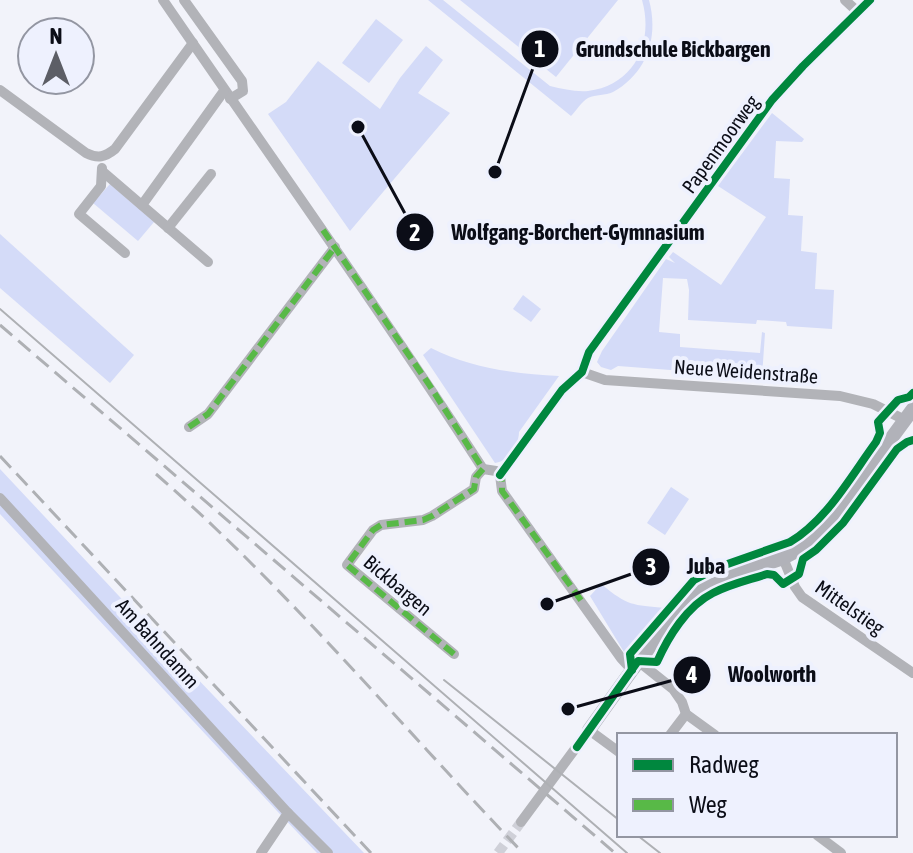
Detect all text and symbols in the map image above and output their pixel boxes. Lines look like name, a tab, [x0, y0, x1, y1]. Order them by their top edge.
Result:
north arrow	[16, 16, 96, 96]
text: N	[50, 23, 62, 49]
callout: Grundschule Bickbargen	[520, 26, 787, 72]
text: 1	[534, 35, 546, 62]
text: Grundschule Bickbargen	[575, 36, 771, 62]
street label: Papenmoorweg	[677, 90, 763, 197]
callout: Wolfgang-Borchert-Gymnasium	[395, 209, 721, 255]
text: 2	[409, 219, 421, 246]
text: Wolfgang-Borchert-Gymnasium	[450, 219, 705, 245]
street label: Neue Weidenstraße	[673, 354, 819, 388]
callout: Juba	[631, 544, 742, 590]
street label: Bickbargen	[359, 550, 437, 620]
text: 3	[645, 553, 657, 580]
text: Juba	[686, 553, 725, 579]
street label: Mittelstieg	[811, 575, 889, 639]
street label: Am Bahndamm	[112, 593, 204, 693]
callout: Woolworth	[672, 652, 832, 698]
text: 4	[685, 661, 698, 688]
text: Woolworth	[727, 661, 816, 687]
legend	[617, 733, 897, 837]
text: Radweg	[689, 751, 760, 778]
text: Weg	[689, 791, 728, 818]

